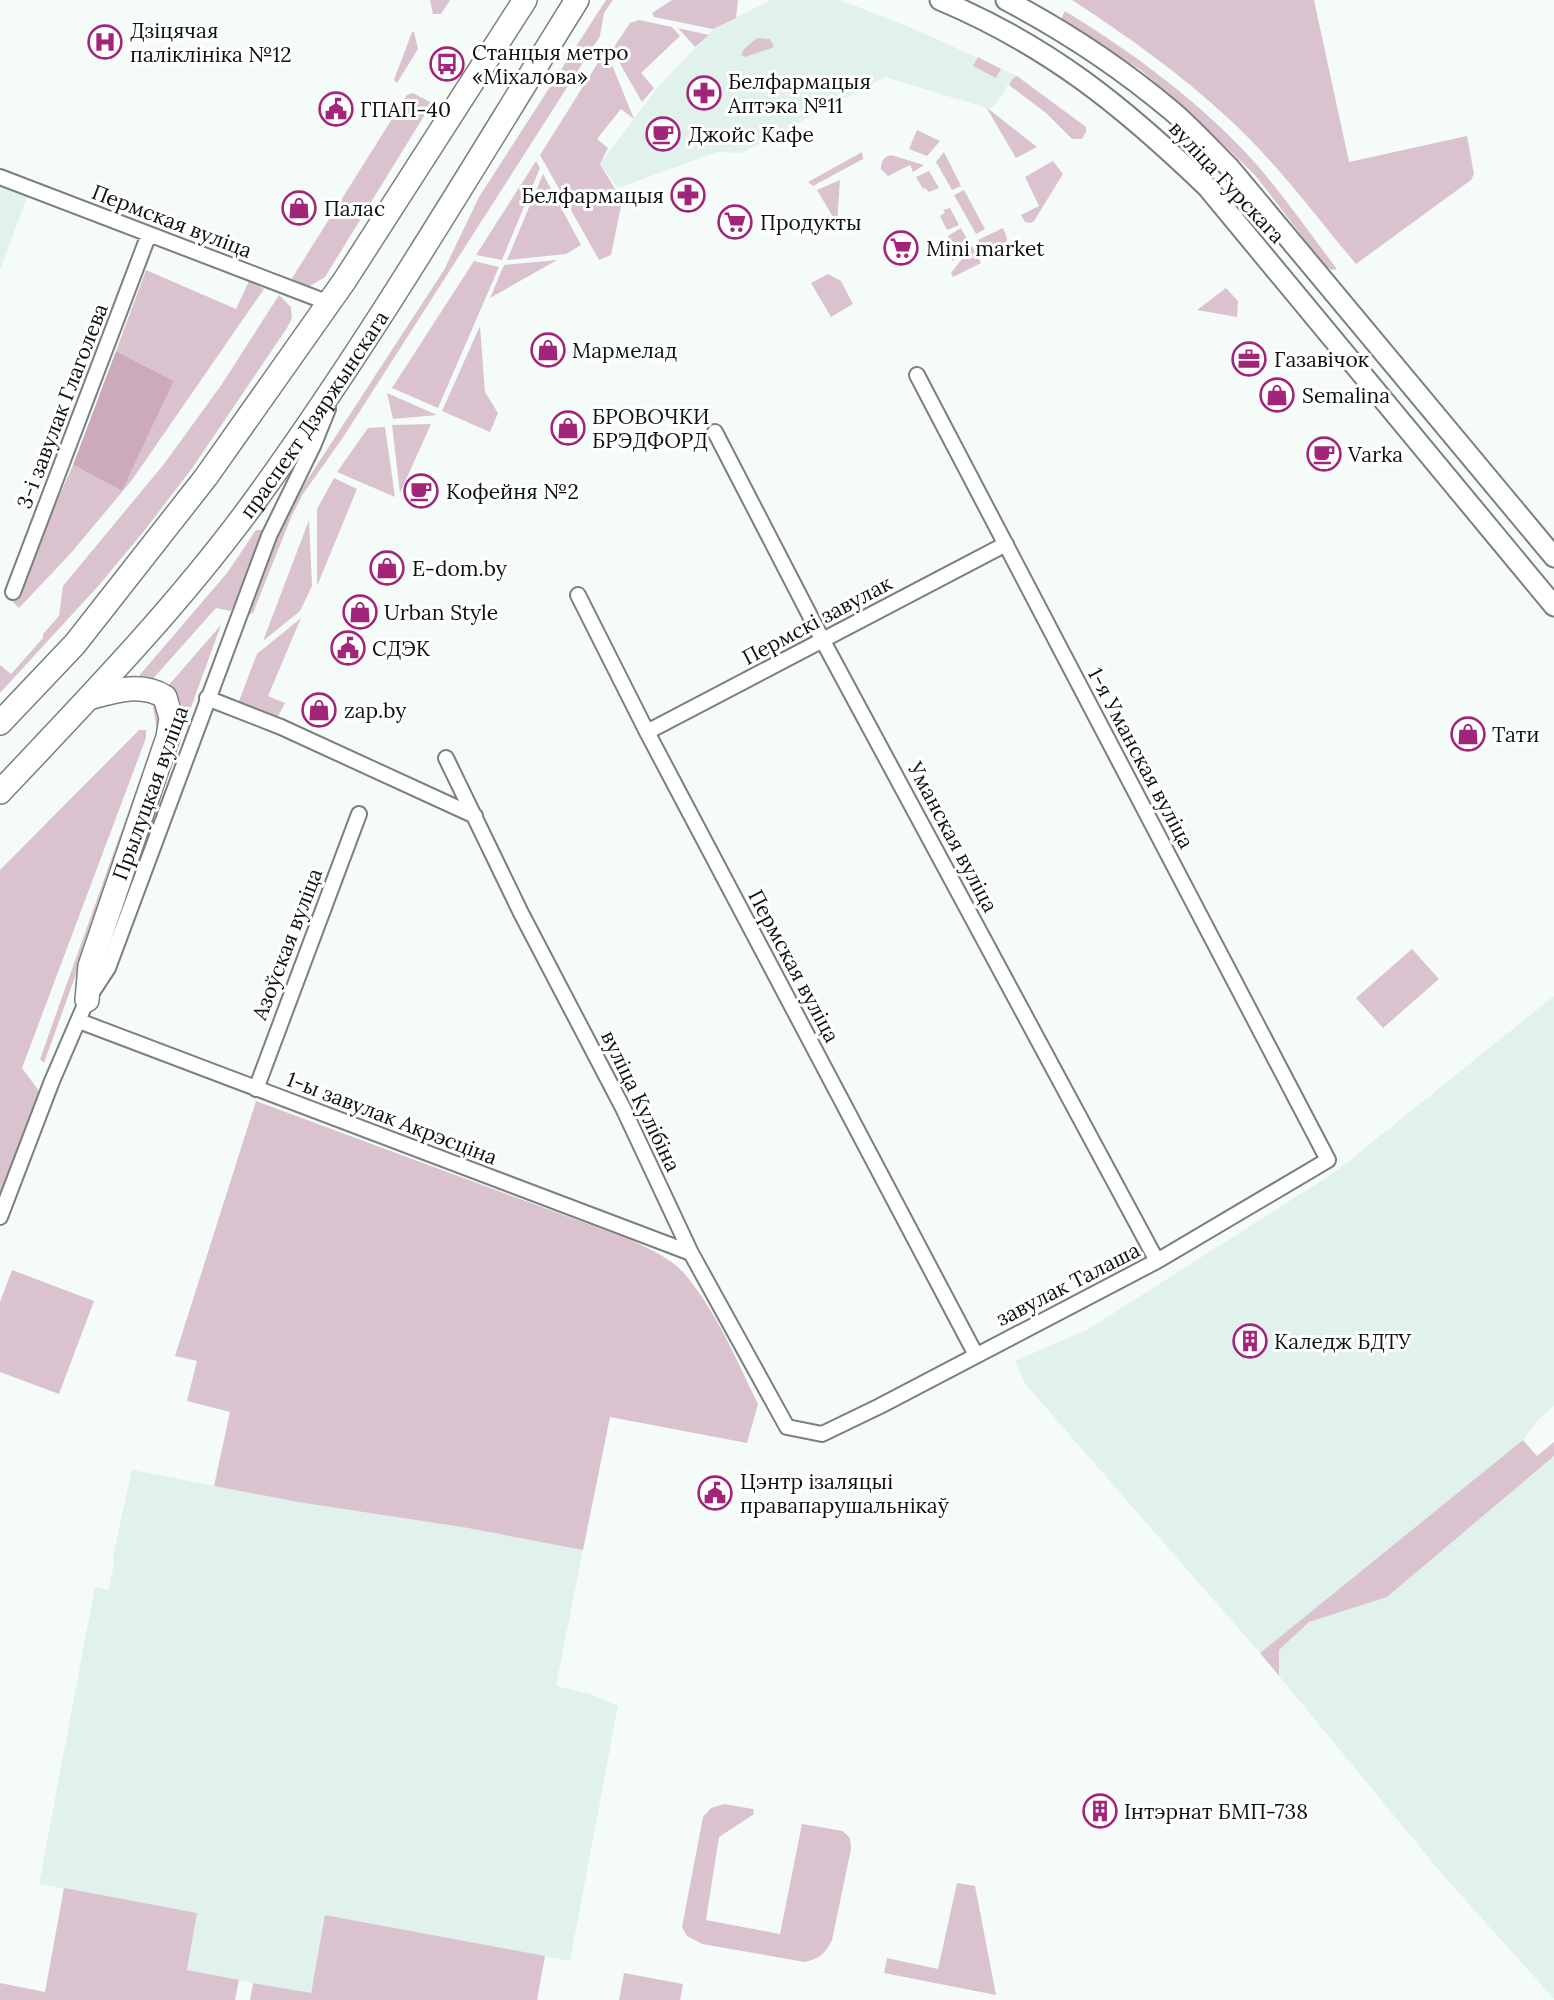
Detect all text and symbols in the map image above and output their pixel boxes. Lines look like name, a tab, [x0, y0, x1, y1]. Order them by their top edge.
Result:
place label: Дзіцячая паліклініка №12	[130, 17, 292, 68]
hospital icon: Дзіцячая паліклініка №12	[86, 23, 124, 61]
place label: Станцыя метро «Міхалова»	[472, 39, 628, 90]
bus stop icon: Станцыя метро «Міхалова»	[428, 45, 466, 83]
place label: Белфармацыя Аптэка №11	[727, 68, 871, 119]
pharmacy icon: Белфармацыя Аптэка №11	[685, 74, 723, 112]
public building icon: ГПАП-40	[317, 90, 355, 128]
place label: ГПАП-40	[360, 96, 451, 123]
cafe icon: Джойс Кафе	[644, 115, 682, 153]
street label: вуліца Гурскага	[1163, 115, 1291, 249]
place label: Джойс Кафе	[688, 121, 814, 148]
pharmacy icon: Белфармацыя	[669, 176, 707, 214]
street label: Пермская вуліца	[88, 178, 256, 264]
place label: Белфармацыя	[521, 182, 664, 209]
shop icon: Палас	[280, 189, 318, 227]
place label: Палас	[324, 195, 385, 222]
supermarket icon: Продукты	[716, 203, 754, 241]
place label: Продукты	[760, 209, 862, 236]
supermarket icon: Mini market	[882, 229, 920, 267]
place label: Mini market	[926, 235, 1045, 262]
street label: 3-і завулак Глаголева	[10, 299, 114, 513]
street label: праспект Дзяржынскага	[233, 305, 394, 523]
shop icon: Мармелад	[529, 331, 567, 369]
place label: Мармелад	[572, 337, 677, 364]
office icon: Газавічок	[1230, 340, 1268, 378]
place label: Газавічок	[1274, 346, 1370, 373]
shop icon: Semalina	[1258, 376, 1296, 414]
place label: Semalina	[1302, 382, 1390, 409]
place label: БРОВОЧКИ БРЭДФОРД	[592, 403, 710, 454]
shop icon: БРОВОЧКИ БРЭДФОРД	[549, 409, 587, 447]
cafe icon: Varka	[1305, 435, 1343, 473]
place label: Varka	[1347, 441, 1403, 468]
cafe icon: Кофейня №2	[402, 472, 440, 510]
place label: Кофейня №2	[446, 478, 579, 505]
shop icon: E-dom.by	[368, 549, 406, 587]
place label: E-dom.by	[412, 555, 507, 582]
street label: Пермскі завулак	[737, 569, 897, 671]
shop icon: Urban Style	[341, 593, 379, 631]
place label: Urban Style	[384, 599, 498, 626]
public building icon: СДЭК	[329, 629, 367, 667]
place label: СДЭК	[372, 635, 431, 662]
street label: 1-я Уманская вуліца	[1082, 663, 1200, 853]
shop icon: zap.by	[300, 691, 338, 729]
place label: zap.by	[344, 697, 406, 724]
street label: Прылуцкая вуліца	[106, 702, 194, 884]
shop icon: Тати	[1449, 715, 1487, 753]
place label: Тати	[1492, 721, 1539, 748]
street label: Уманская вуліца	[902, 756, 1004, 917]
street label: Азоўская вуліца	[245, 864, 328, 1025]
street label: Пермская вуліца	[742, 885, 846, 1047]
street label: вуліца Кулібіна	[595, 1026, 687, 1176]
street label: 1-ы завулак Акрэсціна	[283, 1065, 501, 1171]
street label: завулак Талаша	[992, 1236, 1145, 1332]
building icon: Каледж БДТУ	[1231, 1322, 1269, 1360]
place label: Каледж БДТУ	[1274, 1328, 1412, 1355]
place label: Цэнтр ізаляцыі правапарушальнікаў	[740, 1468, 949, 1519]
public building icon: Цэнтр ізаляцыі правапарушальнікаў	[696, 1474, 734, 1512]
building icon: Інтэрнат БМП-738	[1081, 1792, 1119, 1830]
place label: Інтэрнат БМП-738	[1124, 1798, 1308, 1825]

